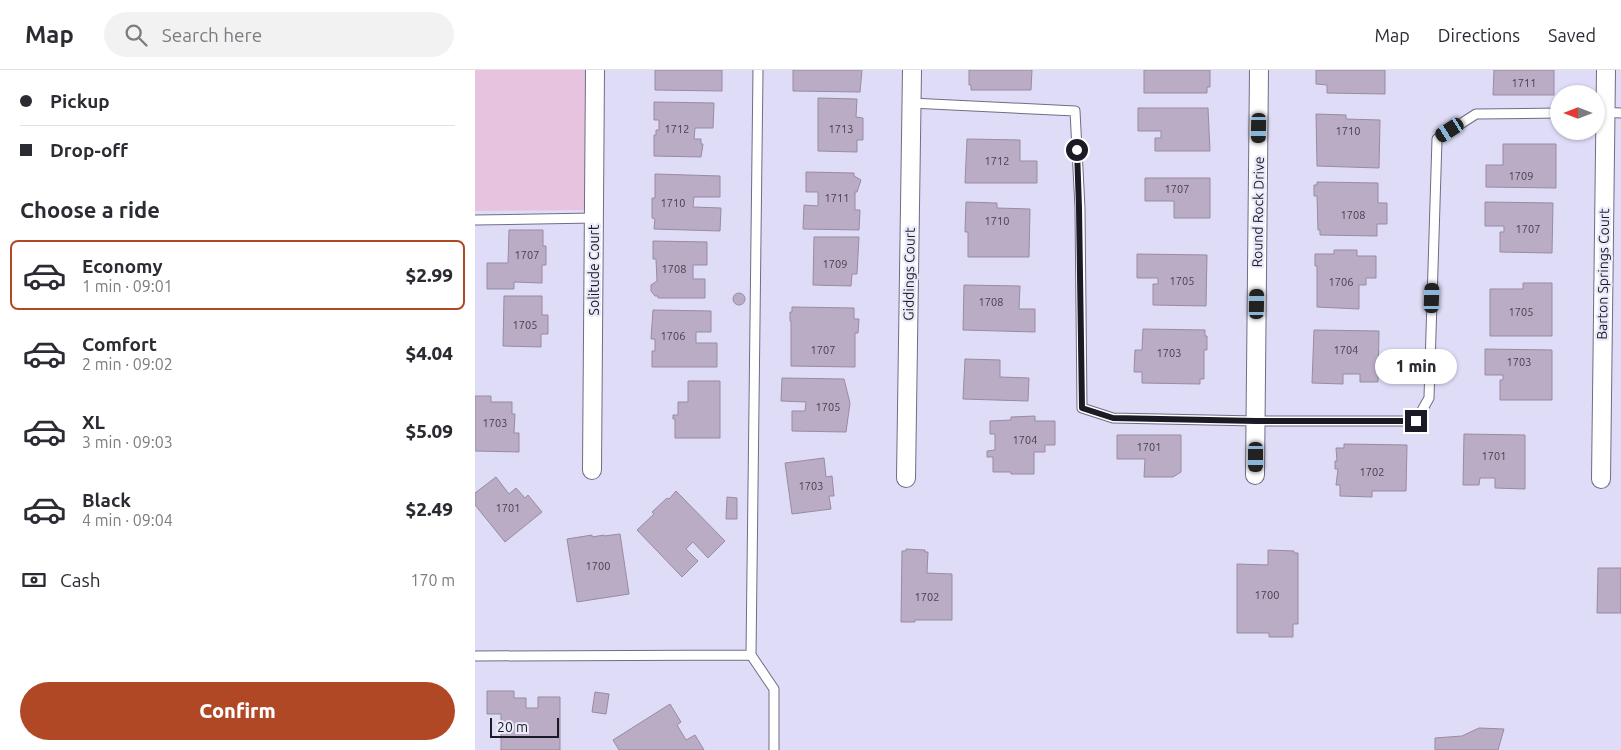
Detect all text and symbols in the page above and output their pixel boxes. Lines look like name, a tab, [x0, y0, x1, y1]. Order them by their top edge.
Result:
search box	[104, 12, 454, 57]
text: Map	[25, 21, 74, 48]
icon: search	[122, 21, 150, 49]
text: Search here	[162, 24, 262, 46]
text: Map	[1374, 25, 1410, 45]
text: Directions	[1438, 25, 1520, 45]
text: Saved	[1548, 25, 1596, 45]
house number: 1711	[1512, 77, 1536, 89]
north arrow	[1550, 85, 1605, 140]
map controls	[1550, 85, 1605, 140]
text: Pickup	[50, 90, 110, 112]
car	[1251, 113, 1266, 143]
car	[1433, 116, 1466, 144]
house number: 1712	[665, 123, 689, 135]
house number: 1713	[829, 123, 853, 135]
house number: 1710	[1336, 125, 1360, 137]
text: Drop-off	[50, 139, 128, 161]
route start	[1066, 139, 1088, 161]
house number: 1712	[985, 155, 1009, 167]
street label: Round Rock Drive	[1249, 156, 1267, 268]
house number: 1709	[1509, 170, 1533, 182]
house number: 1707	[1165, 183, 1189, 195]
house number: 1711	[825, 192, 849, 204]
text: Choose a ride	[20, 197, 160, 222]
house number: 1710	[661, 197, 685, 209]
street label: Barton Springs Court	[1594, 208, 1612, 340]
house number: 1708	[1341, 209, 1365, 221]
house number: 1710	[985, 215, 1009, 227]
house number: 1707	[1516, 223, 1540, 235]
street label: Solitude Court	[586, 224, 602, 315]
street label: Giddings Court	[900, 227, 918, 321]
house number: 1707	[515, 249, 539, 261]
icon: car	[22, 253, 67, 298]
text: Economy	[82, 255, 163, 277]
house number: 1709	[823, 258, 847, 270]
house number: 1708	[662, 263, 686, 275]
text: $2.99	[405, 264, 453, 286]
house number: 1705	[1170, 275, 1194, 287]
house number: 1706	[1329, 276, 1353, 288]
text: 1 min · 09:01	[82, 277, 173, 295]
car	[1423, 283, 1440, 313]
car	[1249, 289, 1264, 319]
house number: 1708	[979, 296, 1003, 308]
house number: 1705	[1509, 306, 1533, 318]
house number: 1705	[513, 319, 537, 331]
house number: 1706	[661, 330, 685, 342]
icon: car	[22, 331, 67, 376]
text: Comfort	[82, 333, 157, 355]
text: $4.04	[405, 342, 453, 364]
house number: 1707	[811, 344, 835, 356]
house number: 1704	[1334, 344, 1358, 356]
house number: 1703	[1157, 347, 1181, 359]
callout: 1 min	[1375, 348, 1457, 384]
text: 2 min · 09:02	[82, 355, 173, 373]
house number: 1703	[1507, 356, 1531, 368]
text: 1 min	[1396, 357, 1436, 375]
house number: 1705	[816, 401, 840, 413]
icon: car	[22, 409, 67, 454]
route end	[1405, 410, 1427, 432]
text: XL	[82, 411, 105, 433]
house number: 1703	[483, 417, 507, 429]
text: $5.09	[405, 420, 453, 442]
text: 3 min · 09:03	[82, 433, 173, 451]
house number: 1704	[1013, 434, 1037, 446]
house number: 1701	[1137, 441, 1161, 453]
car	[1248, 442, 1263, 472]
house number: 1701	[1482, 450, 1506, 462]
house number: 1702	[1360, 466, 1384, 478]
house number: 1703	[799, 480, 823, 492]
icon: car	[22, 487, 67, 532]
text: Black	[82, 489, 131, 511]
text: $2.49	[405, 498, 453, 520]
house number: 1701	[496, 502, 520, 514]
text: 4 min · 09:04	[82, 511, 173, 529]
house number: 1700	[586, 560, 610, 572]
icon: cash	[20, 566, 48, 594]
text: Cash	[60, 569, 101, 591]
text: 170 m	[410, 571, 455, 589]
house number: 1700	[1255, 589, 1279, 601]
house number: 1702	[915, 591, 939, 603]
button: Confirm	[20, 682, 455, 740]
scale bar	[490, 715, 559, 738]
text: 20 m	[497, 719, 528, 735]

